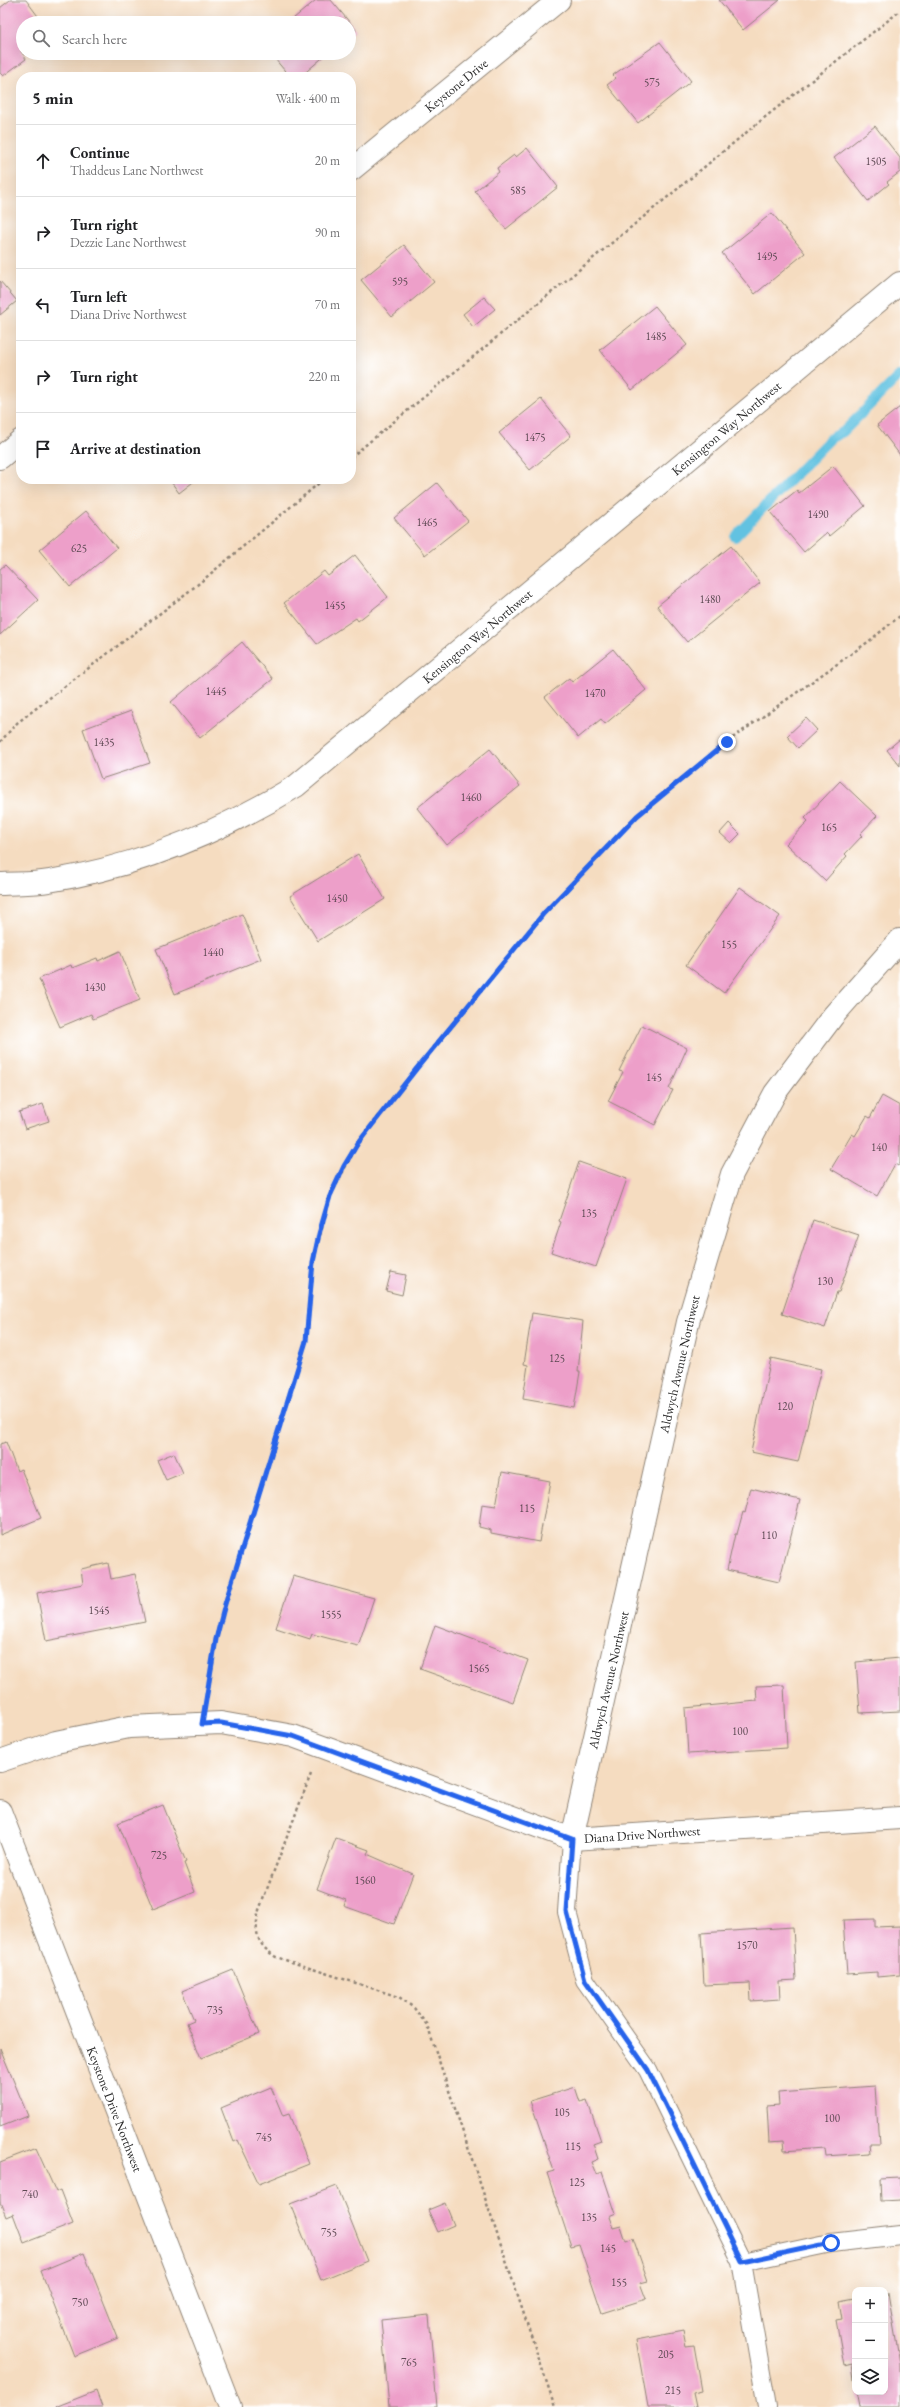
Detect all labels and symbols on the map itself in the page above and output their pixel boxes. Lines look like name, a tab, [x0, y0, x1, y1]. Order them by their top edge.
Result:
street label: Keystone Drive	[421, 55, 491, 116]
house number: 575	[644, 75, 660, 89]
house number: 1505	[865, 154, 887, 168]
house number: 585	[510, 183, 526, 197]
house number: 1495	[756, 249, 778, 263]
house number: 595	[392, 274, 408, 288]
house number: 1485	[645, 329, 667, 343]
street label: Kensington Way Northwest	[668, 377, 785, 479]
house number: 1475	[524, 430, 546, 444]
house number: 1490	[807, 507, 829, 521]
house number: 1465	[416, 515, 438, 529]
house number: 625	[71, 541, 87, 555]
street label: Kensington Way Northwest	[419, 585, 536, 687]
house number: 1480	[699, 592, 721, 606]
house number: 1455	[324, 598, 346, 612]
house number: 1445	[205, 684, 227, 698]
house number: 1470	[584, 686, 606, 700]
route end	[718, 733, 736, 751]
house number: 1435	[93, 735, 115, 749]
house number: 1460	[460, 790, 482, 804]
house number: 165	[821, 820, 837, 834]
house number: 1450	[326, 891, 348, 905]
house number: 155	[721, 937, 737, 951]
house number: 1440	[202, 945, 224, 959]
house number: 1430	[84, 980, 106, 994]
house number: 145	[646, 1070, 662, 1084]
house number: 140	[871, 1140, 887, 1154]
house number: 135	[581, 1206, 597, 1220]
house number: 130	[817, 1274, 833, 1288]
street label: Aldwych Avenue Northwest	[655, 1294, 704, 1436]
house number: 125	[549, 1351, 565, 1365]
house number: 120	[777, 1399, 793, 1413]
house number: 115	[519, 1501, 535, 1515]
house number: 110	[761, 1528, 777, 1542]
house number: 1545	[88, 1603, 110, 1617]
house number: 1555	[320, 1607, 342, 1621]
street label: Aldwych Avenue Northwest	[584, 1610, 633, 1752]
house number: 1565	[468, 1661, 490, 1675]
house number: 100	[732, 1724, 748, 1738]
street label: Diana Drive Northwest	[583, 1822, 701, 1847]
house number: 725	[151, 1848, 167, 1862]
house number: 1560	[354, 1873, 376, 1887]
house number: 1570	[736, 1938, 758, 1952]
house number: 735	[207, 2003, 223, 2017]
street label: Keystone Drive Northwest	[83, 2044, 146, 2174]
house number: 105	[554, 2105, 570, 2119]
house number: 100	[824, 2111, 840, 2125]
house number: 745	[256, 2130, 272, 2144]
house number: 115	[565, 2139, 581, 2153]
house number: 125	[569, 2175, 585, 2189]
house number: 740	[22, 2187, 38, 2201]
house number: 135	[581, 2210, 597, 2224]
house number: 755	[321, 2225, 337, 2239]
route start	[822, 2234, 840, 2252]
house number: 145	[600, 2241, 616, 2255]
house number: 155	[611, 2275, 627, 2289]
house number: 750	[72, 2295, 88, 2309]
house number: 205	[658, 2347, 674, 2361]
house number: 765	[401, 2355, 417, 2369]
house number: 215	[665, 2383, 681, 2397]

